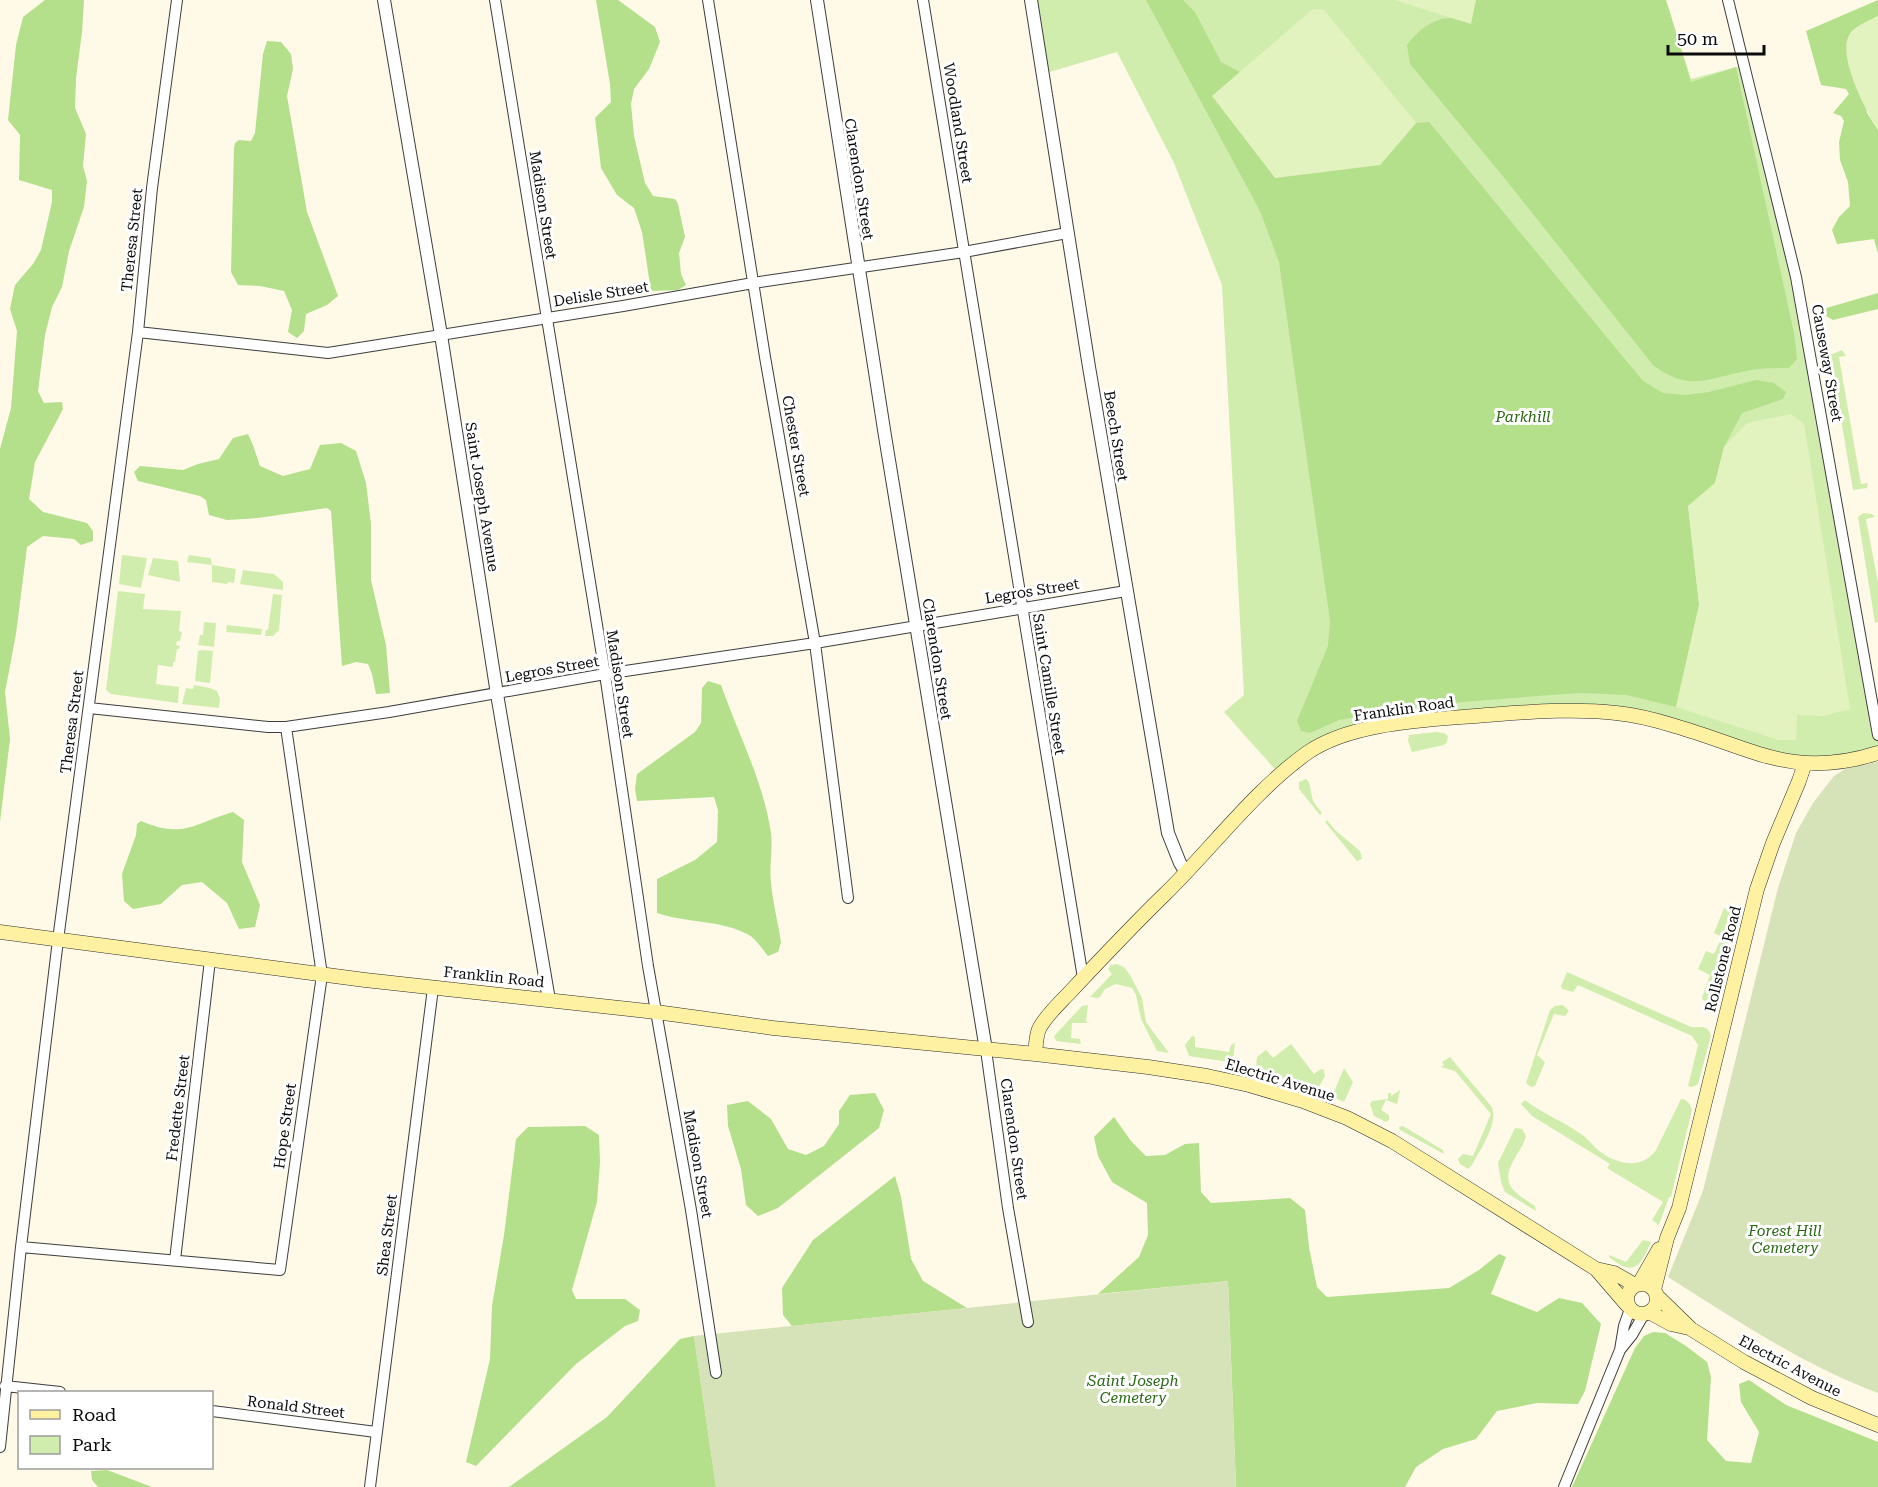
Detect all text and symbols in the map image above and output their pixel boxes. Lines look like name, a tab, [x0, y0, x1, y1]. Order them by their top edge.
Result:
scale bar	[1668, 18, 1764, 56]
text: 50 m	[1677, 28, 1718, 49]
street label: Woodland Street	[940, 62, 976, 185]
street label: Clarendon Street	[841, 117, 878, 241]
street label: Madison Street	[526, 150, 561, 261]
street label: Theresa Street	[118, 187, 146, 293]
street label: Delisle Street	[552, 278, 650, 310]
street label: Causeway Street	[1808, 303, 1846, 424]
street label: Beech Street	[1100, 389, 1132, 483]
street label: Chester Street	[778, 394, 814, 498]
park label: Parkhill	[1494, 408, 1551, 426]
street label: Saint Joseph Avenue	[461, 421, 503, 573]
street label: Legros Street	[984, 575, 1081, 607]
street label: Clarendon Street	[919, 597, 956, 721]
street label: Saint Camille Street	[1029, 612, 1069, 756]
street label: Madison Street	[603, 629, 638, 740]
street label: Legros Street	[504, 652, 601, 686]
street label: Theresa Street	[57, 669, 87, 775]
street label: Franklin Road	[1353, 693, 1456, 725]
street label: Rollstone Road	[1701, 904, 1745, 1014]
street label: Franklin Road	[443, 963, 546, 991]
street label: Fredette Street	[163, 1053, 194, 1162]
street label: Electric Avenue	[1223, 1055, 1337, 1105]
street label: Clarendon Street	[997, 1077, 1032, 1201]
street label: Hope Street	[270, 1082, 300, 1170]
street label: Madison Street	[680, 1109, 716, 1220]
street label: Shea Street	[373, 1193, 401, 1277]
park label: Forest Hill Cemetery	[1747, 1222, 1822, 1257]
street label: Electric Avenue	[1736, 1331, 1844, 1401]
park label: Saint Joseph Cemetery	[1086, 1372, 1179, 1407]
legend	[18, 1391, 213, 1469]
street label: Ronald Street	[246, 1392, 346, 1422]
text: Road	[72, 1404, 117, 1425]
text: Park	[72, 1434, 112, 1455]

